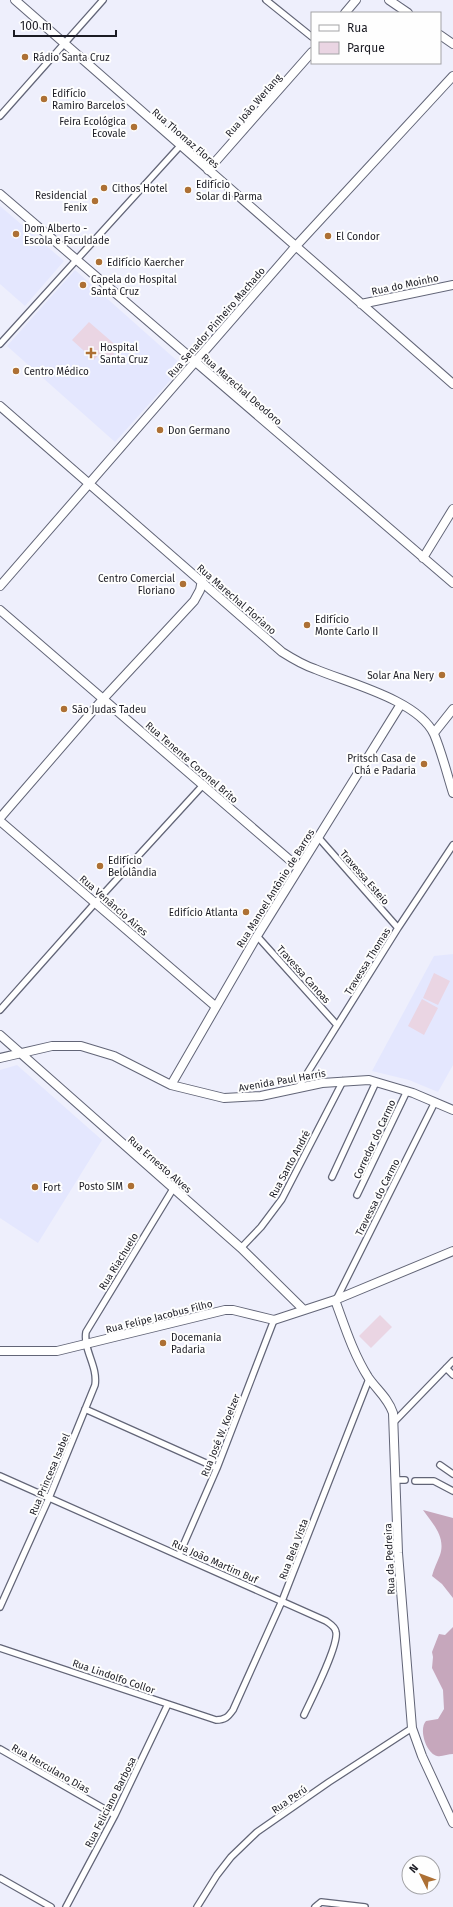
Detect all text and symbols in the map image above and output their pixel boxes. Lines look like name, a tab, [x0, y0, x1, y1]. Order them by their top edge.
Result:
scale bar	[14, 12, 116, 38]
legend	[311, 12, 441, 64]
text: 100 m	[20, 19, 52, 33]
text: Rua	[347, 21, 368, 35]
text: Parque	[347, 41, 385, 55]
marker: Rádio Santa Cruz	[20, 52, 30, 62]
place label: Rádio Santa Cruz	[33, 52, 110, 64]
street label: Rua João Werlang	[223, 71, 285, 140]
place label: Edifício Ramiro Barcelos	[52, 87, 126, 112]
marker: Edifício Ramiro Barcelos	[39, 94, 49, 104]
street label: Rua Thomaz Flores	[149, 106, 222, 171]
place label: Feira Ecológica Ecovale	[59, 116, 126, 140]
marker: Feira Ecológica Ecovale	[129, 122, 139, 132]
place label: Edifício Solar di Parma	[196, 178, 262, 203]
marker: Cithos Hotel	[99, 183, 109, 193]
place label: Cithos Hotel	[112, 183, 168, 195]
marker: Edifício Solar di Parma	[183, 185, 193, 195]
place label: Residencial Fenix	[35, 190, 87, 214]
marker: Residencial Fenix	[90, 196, 100, 206]
place label: Dom Alberto - Escola e Faculdade	[24, 223, 109, 247]
marker: Dom Alberto - Escola e Faculdade	[11, 229, 21, 239]
marker: El Condor	[323, 231, 333, 241]
place label: El Condor	[336, 231, 380, 243]
place label: Edifício Kaercher	[107, 256, 184, 269]
marker: Edifício Kaercher	[94, 257, 104, 267]
street label: Rua Senador Pinheiro Machado	[166, 265, 268, 380]
street label: Rua do Moinho	[370, 272, 440, 298]
place label: Capela do Hospital Santa Cruz	[91, 274, 177, 298]
marker: Capela do Hospital Santa Cruz	[78, 280, 88, 290]
place label: Hospital Santa Cruz	[100, 342, 149, 366]
marker: Hospital Santa Cruz	[85, 347, 97, 359]
street label: Rua Marechal Deodoro	[199, 352, 284, 428]
marker: Centro Médico	[11, 366, 21, 376]
place label: Centro Médico	[24, 366, 89, 378]
marker: Don Germano	[155, 425, 165, 435]
place label: Don Germano	[168, 425, 230, 437]
street label: Rua Marechal Floriano	[194, 562, 279, 638]
place label: Centro Comercial Floriano	[98, 573, 175, 597]
marker: Centro Comercial Floriano	[178, 579, 188, 589]
place label: Edifício Monte Carlo II	[315, 613, 378, 638]
marker: Edifício Monte Carlo II	[302, 620, 312, 630]
place label: Solar Ana Nery	[367, 670, 434, 682]
marker: Solar Ana Nery	[437, 670, 447, 680]
marker: São Judas Tadeu	[59, 704, 69, 714]
place label: São Judas Tadeu	[72, 704, 146, 716]
street label: Rua Tenente Coronel Brito	[143, 719, 240, 806]
place label: Pritsch Casa de Chá e Padaria	[347, 753, 416, 777]
marker: Pritsch Casa de Chá e Padaria	[419, 759, 429, 769]
street label: Rua Manoel Antônio de Barros	[234, 827, 318, 950]
street label: Travessa Esteio	[337, 848, 391, 908]
place label: Edifício Belolândia	[108, 854, 157, 879]
marker: Edifício Belolândia	[95, 861, 105, 871]
street label: Rua Venâncio Aires	[77, 873, 150, 939]
place label: Edifício Atlanta	[169, 906, 238, 919]
marker: Edifício Atlanta	[241, 907, 251, 917]
street label: Travessa Thomas	[342, 926, 393, 997]
street label: Travessa Canoas	[274, 943, 333, 1006]
street label: Avenida Paul Harris	[238, 1067, 327, 1095]
street label: Corredor do Carmo	[351, 1098, 399, 1181]
street label: Rua Santo André	[267, 1128, 313, 1201]
street label: Rua Ernesto Alves	[125, 1134, 194, 1196]
street label: Travessa do Carmo	[353, 1157, 403, 1238]
place label: Posto SIM	[79, 1181, 123, 1193]
marker: Posto SIM	[126, 1181, 136, 1191]
marker: Fort	[30, 1182, 40, 1192]
place label: Fort	[43, 1182, 61, 1194]
street label: Rua Riachuelo	[97, 1231, 141, 1292]
street label: Rua Felipe Jacobus Filho	[105, 1298, 214, 1336]
place label: Docemania Padaria	[171, 1332, 221, 1356]
marker: Docemania Padaria	[158, 1338, 168, 1348]
street label: Rua José W. Koelzer	[199, 1392, 243, 1479]
street label: Rua Princesa Isabel	[27, 1431, 73, 1517]
street label: Rua Bela Vista	[277, 1517, 311, 1582]
street label: Rua da Pedreira	[382, 1523, 398, 1595]
street label: Rua João Martim Buf	[170, 1538, 260, 1587]
street label: Rua Lindolfo Collor	[71, 1657, 157, 1697]
street label: Rua Herculano Dias	[9, 1742, 92, 1796]
street label: Rua Feliciano Barbosa	[83, 1755, 139, 1850]
street label: Rua Perú	[269, 1782, 310, 1816]
north arrow	[401, 1855, 441, 1895]
text: N	[407, 1862, 421, 1876]

